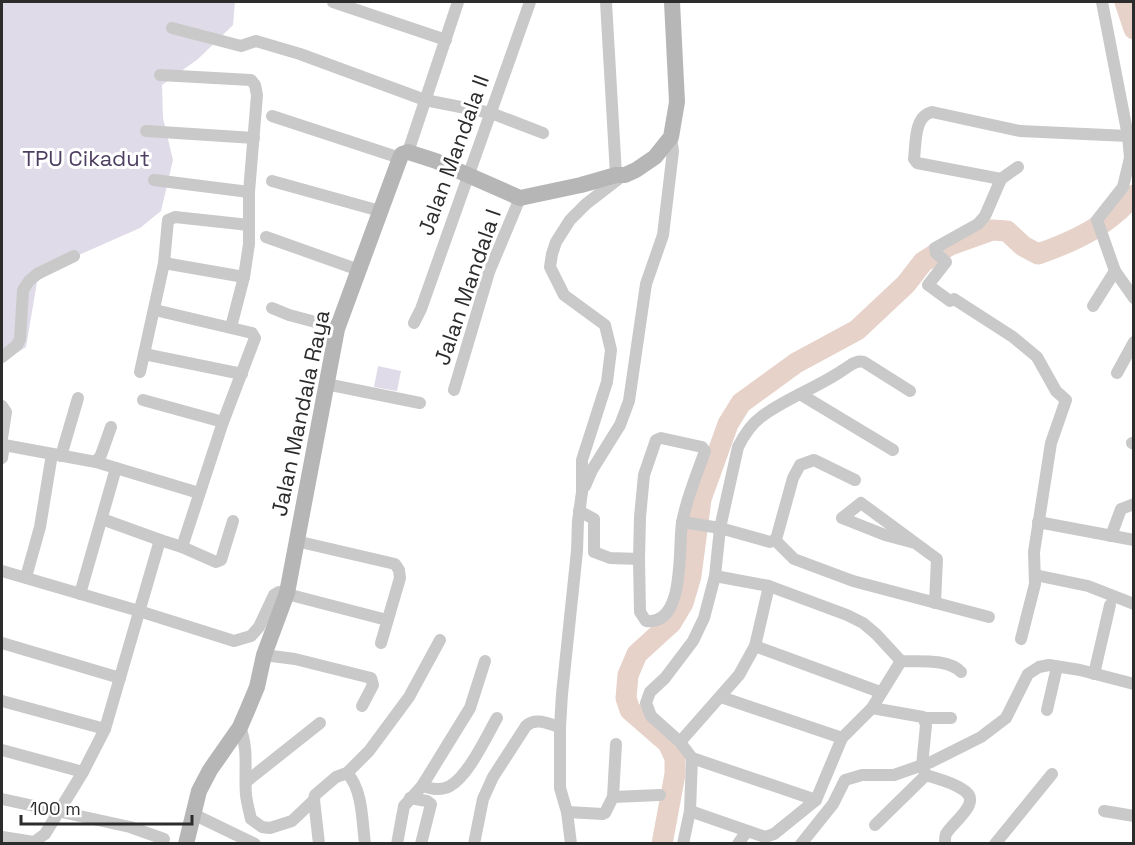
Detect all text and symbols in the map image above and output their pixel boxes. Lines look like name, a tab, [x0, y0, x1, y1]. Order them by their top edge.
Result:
street label: Jalan Mandala II	[411, 71, 495, 239]
park label: TPU Cikadut	[22, 144, 150, 172]
street label: Jalan Mandala I	[427, 205, 507, 369]
street label: Jalan Mandala Raya	[264, 307, 336, 519]
scale bar	[21, 788, 192, 826]
text: 100 m	[30, 797, 81, 820]

